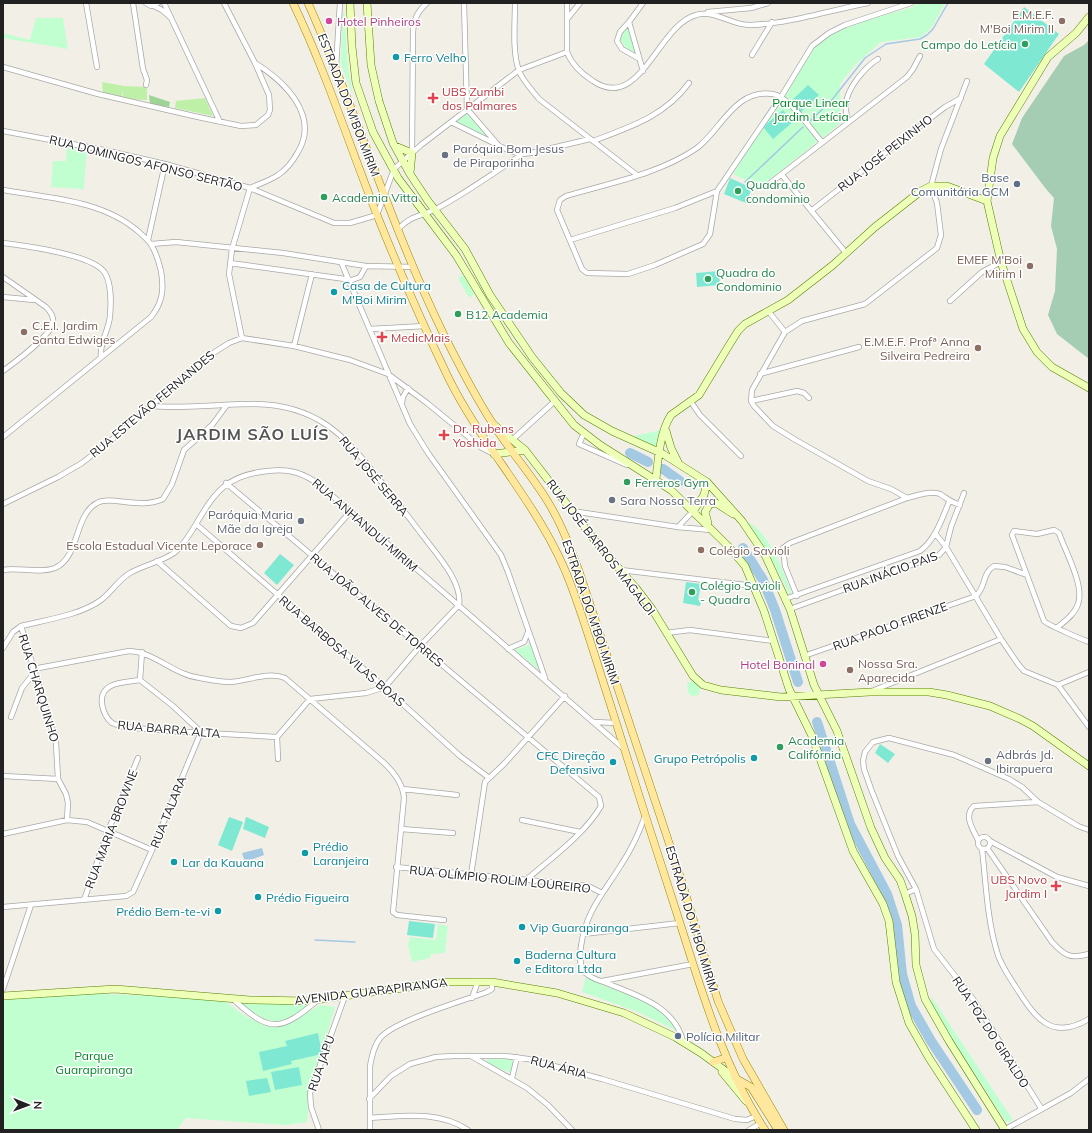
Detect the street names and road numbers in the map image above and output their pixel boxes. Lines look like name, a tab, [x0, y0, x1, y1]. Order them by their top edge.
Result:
street label: ESTRADA DO M'BOI MIRIM	[315, 31, 383, 179]
street label: RUA JOSÉ PEIXINHO	[835, 111, 935, 195]
street label: RUA DOMINGOS AFONSO SERTÃO	[48, 132, 244, 194]
street label: RUA ESTEVÃO FERNANDES	[86, 347, 218, 461]
street label: RUA JOSÉ SERRA	[336, 433, 412, 519]
street label: RUA ANHANDUÍ-MIRIM	[309, 475, 421, 575]
street label: RUA JOSÉ BARROS MAGALDI	[543, 476, 659, 618]
street label: ESTRADA DO M'BOI MIRIM	[559, 538, 623, 686]
street label: RUA INÁCIO PAIS	[841, 548, 939, 596]
street label: RUA JOÃO ALVES DE TORRES	[307, 550, 447, 670]
street label: RUA BARBOSA VILAS BOAS	[276, 592, 408, 710]
street label: RUA PAOLO FIRENZE	[831, 598, 949, 654]
street label: RUA CHARQUINHO	[15, 632, 63, 744]
street label: RUA BARRA ALTA	[117, 717, 221, 741]
street label: RUA MARIA BROWNE	[81, 767, 141, 891]
street label: RUA TALARA	[147, 774, 189, 850]
street label: ESTRADA DO M'BOI MIRIM	[663, 844, 721, 994]
street label: RUA OLÍMPIO ROLIM LOUREIRO	[409, 862, 591, 896]
street label: RUA FOZ DO GIRALDO	[949, 973, 1033, 1091]
street label: AVENIDA GUARAPIRANGA	[294, 974, 449, 1008]
street label: RUA JAPU	[304, 1033, 338, 1093]
street label: RUA ÁRIA	[529, 1052, 589, 1082]

